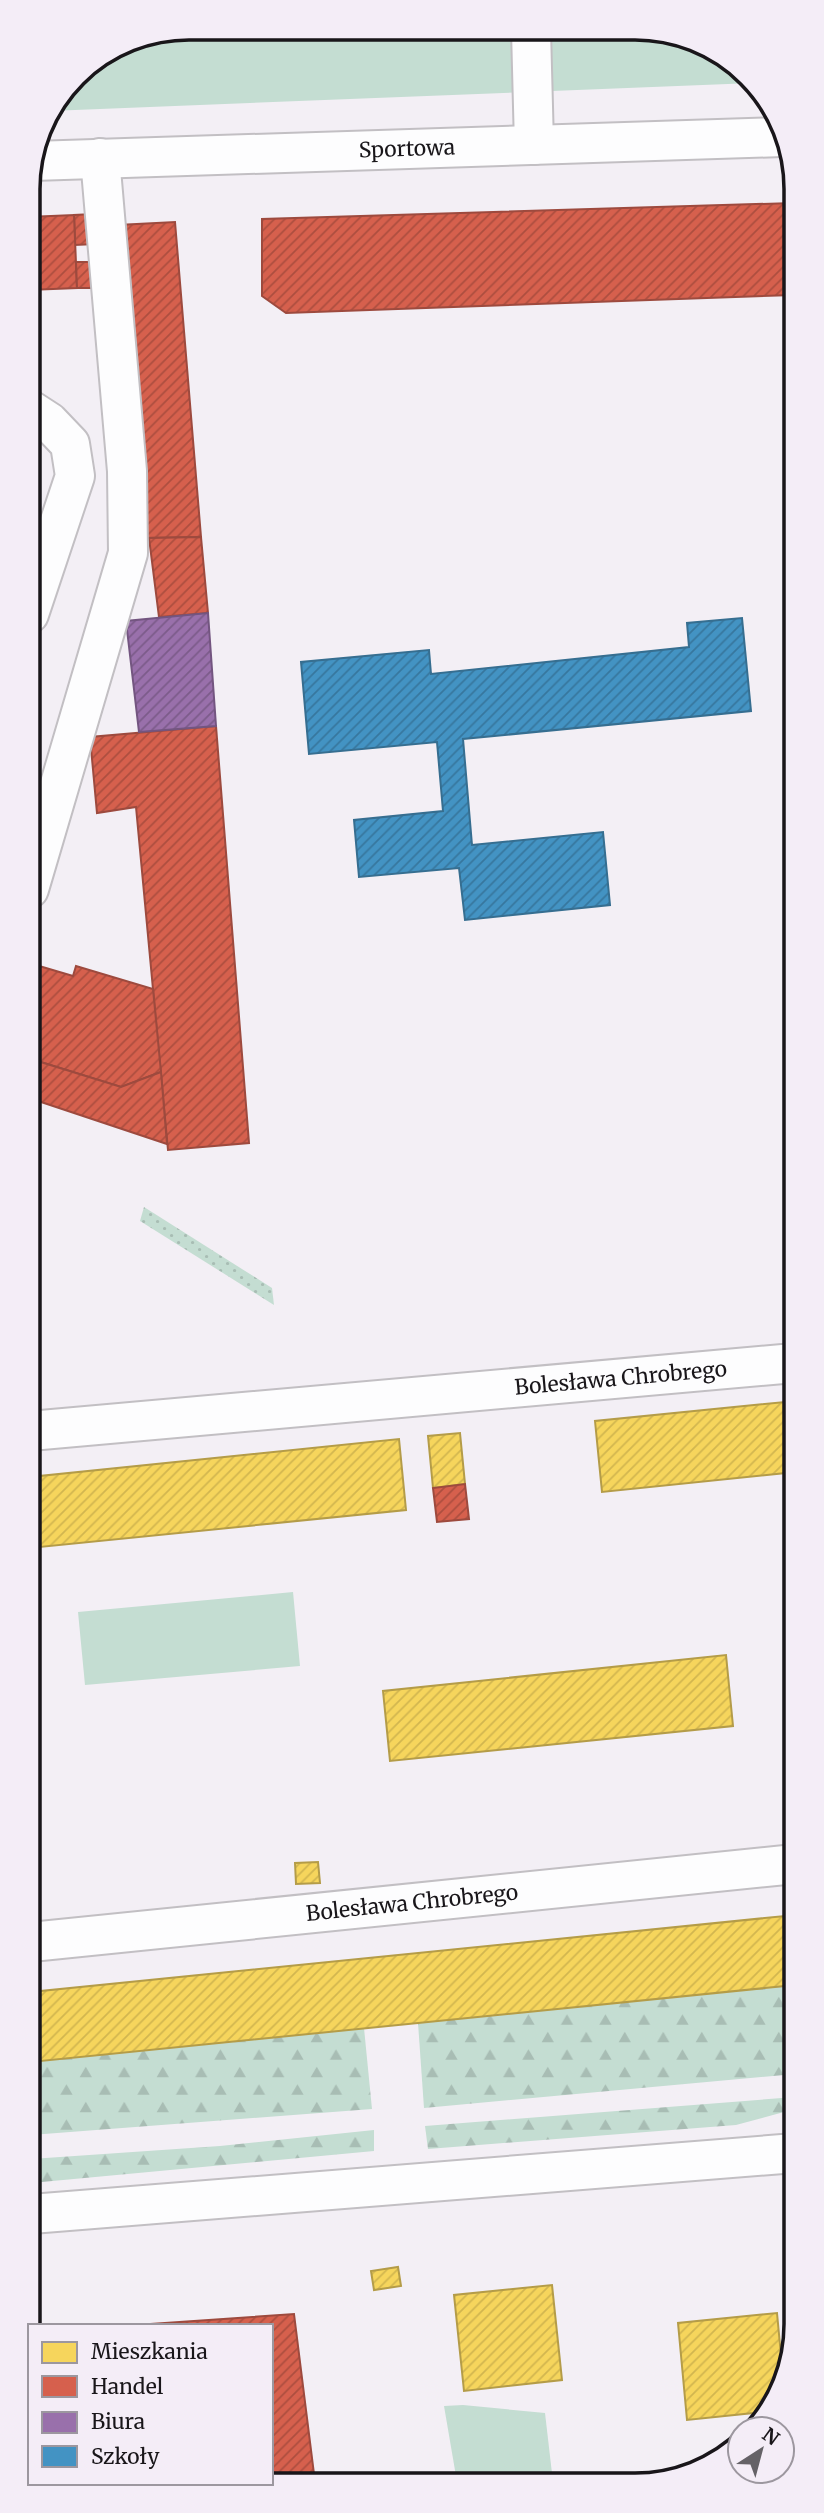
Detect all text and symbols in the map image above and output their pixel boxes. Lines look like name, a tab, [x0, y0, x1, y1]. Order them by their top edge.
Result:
street label: Sportowa	[358, 133, 455, 164]
street label: Bolesława Chrobrego	[513, 1355, 728, 1401]
street label: Bolesława Chrobrego	[305, 1878, 519, 1927]
legend	[28, 2324, 273, 2485]
text: Mieszkania	[91, 2338, 208, 2365]
text: Handel	[91, 2373, 164, 2400]
text: Biura	[91, 2408, 145, 2435]
north arrow	[726, 2415, 796, 2485]
text: N	[758, 2422, 784, 2450]
text: Szkoły	[91, 2443, 160, 2470]

